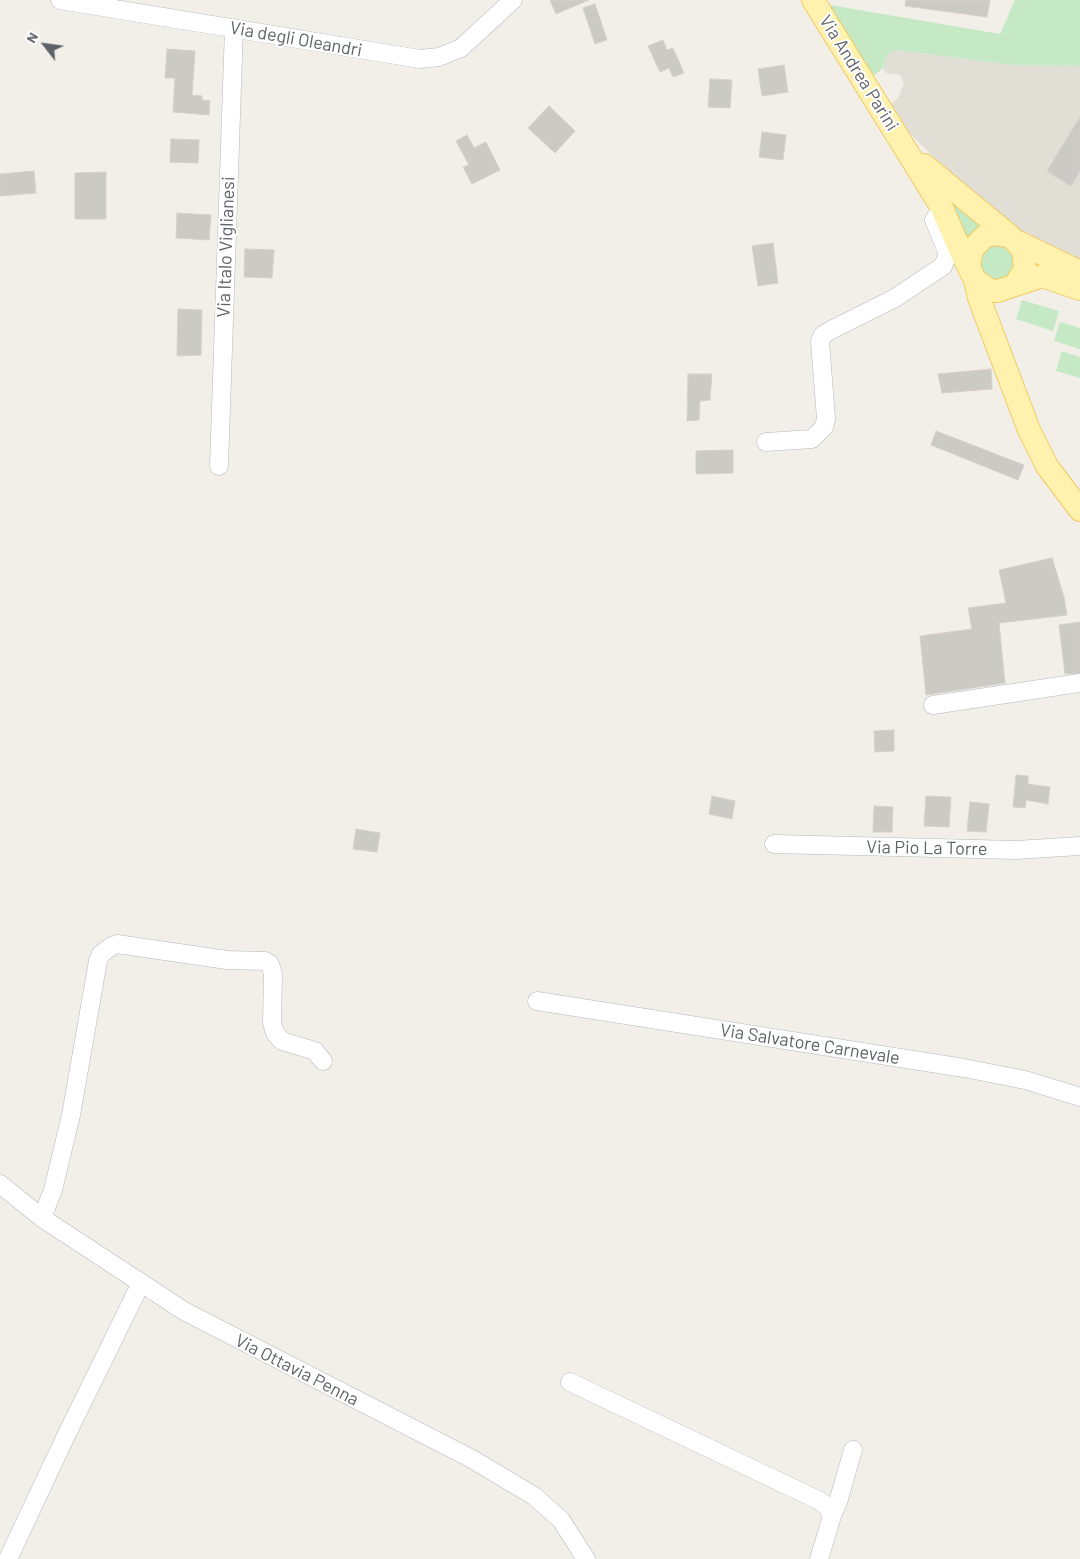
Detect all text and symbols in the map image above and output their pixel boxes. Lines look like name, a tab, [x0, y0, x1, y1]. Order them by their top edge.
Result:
street label: Via Andrea Parini	[815, 11, 903, 135]
street label: Via degli Oleandri	[228, 17, 364, 61]
north arrow	[20, 20, 70, 70]
text: N	[22, 29, 41, 46]
street label: Via Italo Viglianesi	[213, 176, 239, 318]
street label: Via Pio La Torre	[866, 836, 988, 860]
street label: Via Salvatore Carnevale	[719, 1019, 901, 1069]
street label: Via Ottavia Penna	[232, 1330, 362, 1410]

